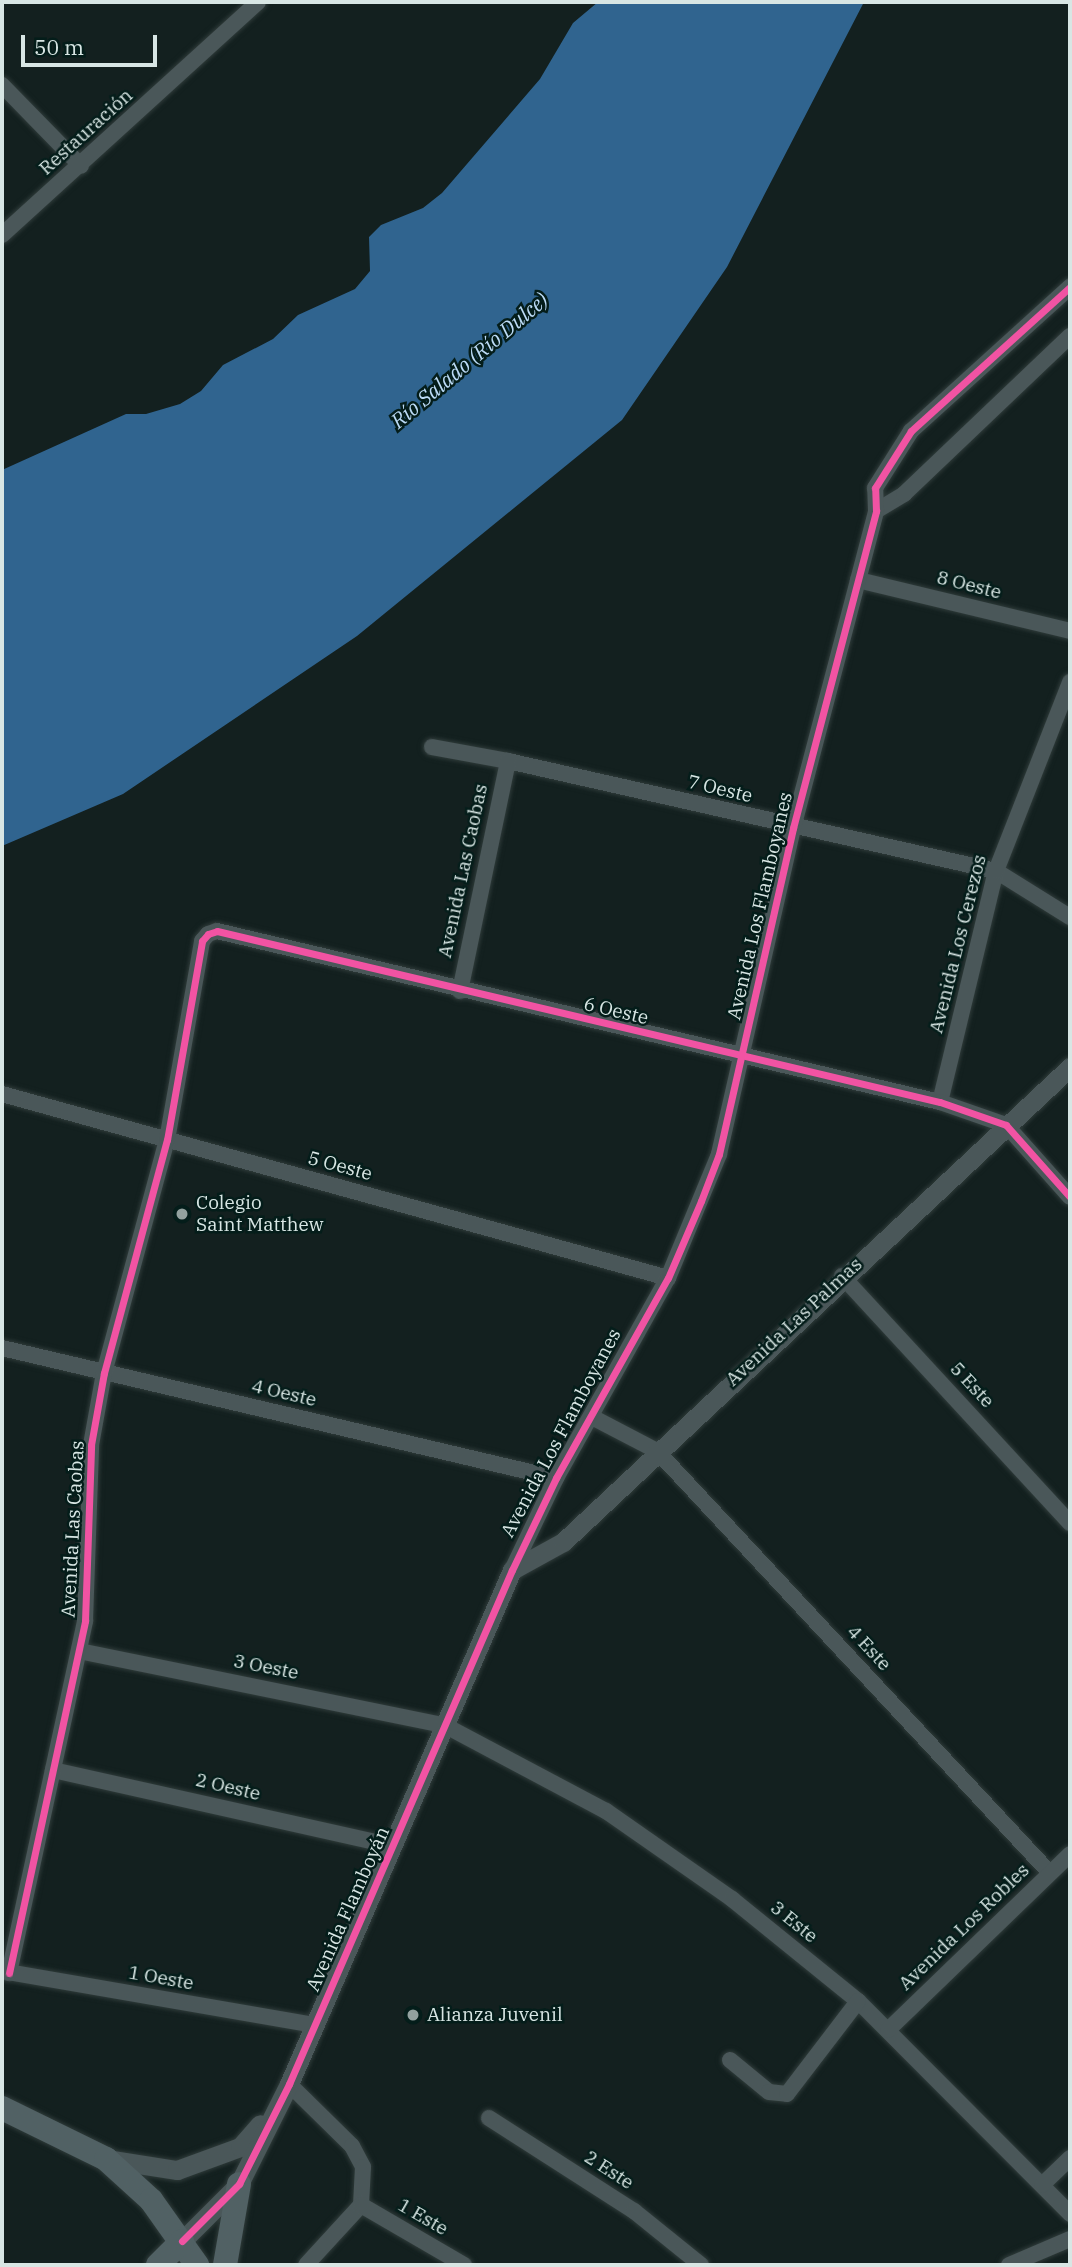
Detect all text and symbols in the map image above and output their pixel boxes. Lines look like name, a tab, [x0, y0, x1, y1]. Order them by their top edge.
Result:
scale bar	[24, 21, 161, 65]
text: 50 m	[34, 33, 84, 61]
street label: Restauración	[35, 84, 137, 180]
water label: Río Salado (Río Dulce)	[385, 287, 553, 433]
street label: 8 Oeste	[934, 566, 1004, 604]
street label: 7 Oeste	[685, 771, 755, 807]
street label: Avenida Las Caobas	[433, 782, 493, 960]
street label: Avenida Los Flamboyanes	[723, 790, 797, 1022]
street label: Avenida Los Cerezos	[925, 852, 991, 1036]
street label: 6 Oeste	[581, 993, 651, 1029]
street label: 5 Oeste	[305, 1146, 375, 1186]
place label: Colegio Saint Matthew	[196, 1192, 324, 1236]
marker: Colegio Saint Matthew	[174, 1206, 190, 1222]
street label: Avenida Las Palmas	[721, 1253, 867, 1391]
street label: Avenida Los Flamboyanes	[496, 1325, 626, 1541]
street label: 5 Este	[945, 1357, 999, 1413]
street label: 4 Oeste	[249, 1375, 319, 1411]
street label: Avenida Las Caobas	[57, 1440, 89, 1618]
street label: 4 Este	[842, 1620, 896, 1676]
street label: 3 Oeste	[232, 1650, 300, 1684]
street label: 2 Oeste	[193, 1769, 263, 1805]
street label: Avenida Flamboyán	[301, 1823, 395, 1995]
street label: Avenida Los Robles	[894, 1859, 1034, 1995]
street label: 3 Este	[766, 1896, 822, 1948]
street label: 1 Oeste	[127, 1961, 195, 1995]
place label: Alianza Juvenil	[427, 2004, 563, 2026]
marker: Alianza Juvenil	[405, 2007, 421, 2023]
street label: 2 Este	[580, 2146, 638, 2194]
street label: 1 Este	[394, 2194, 452, 2240]

